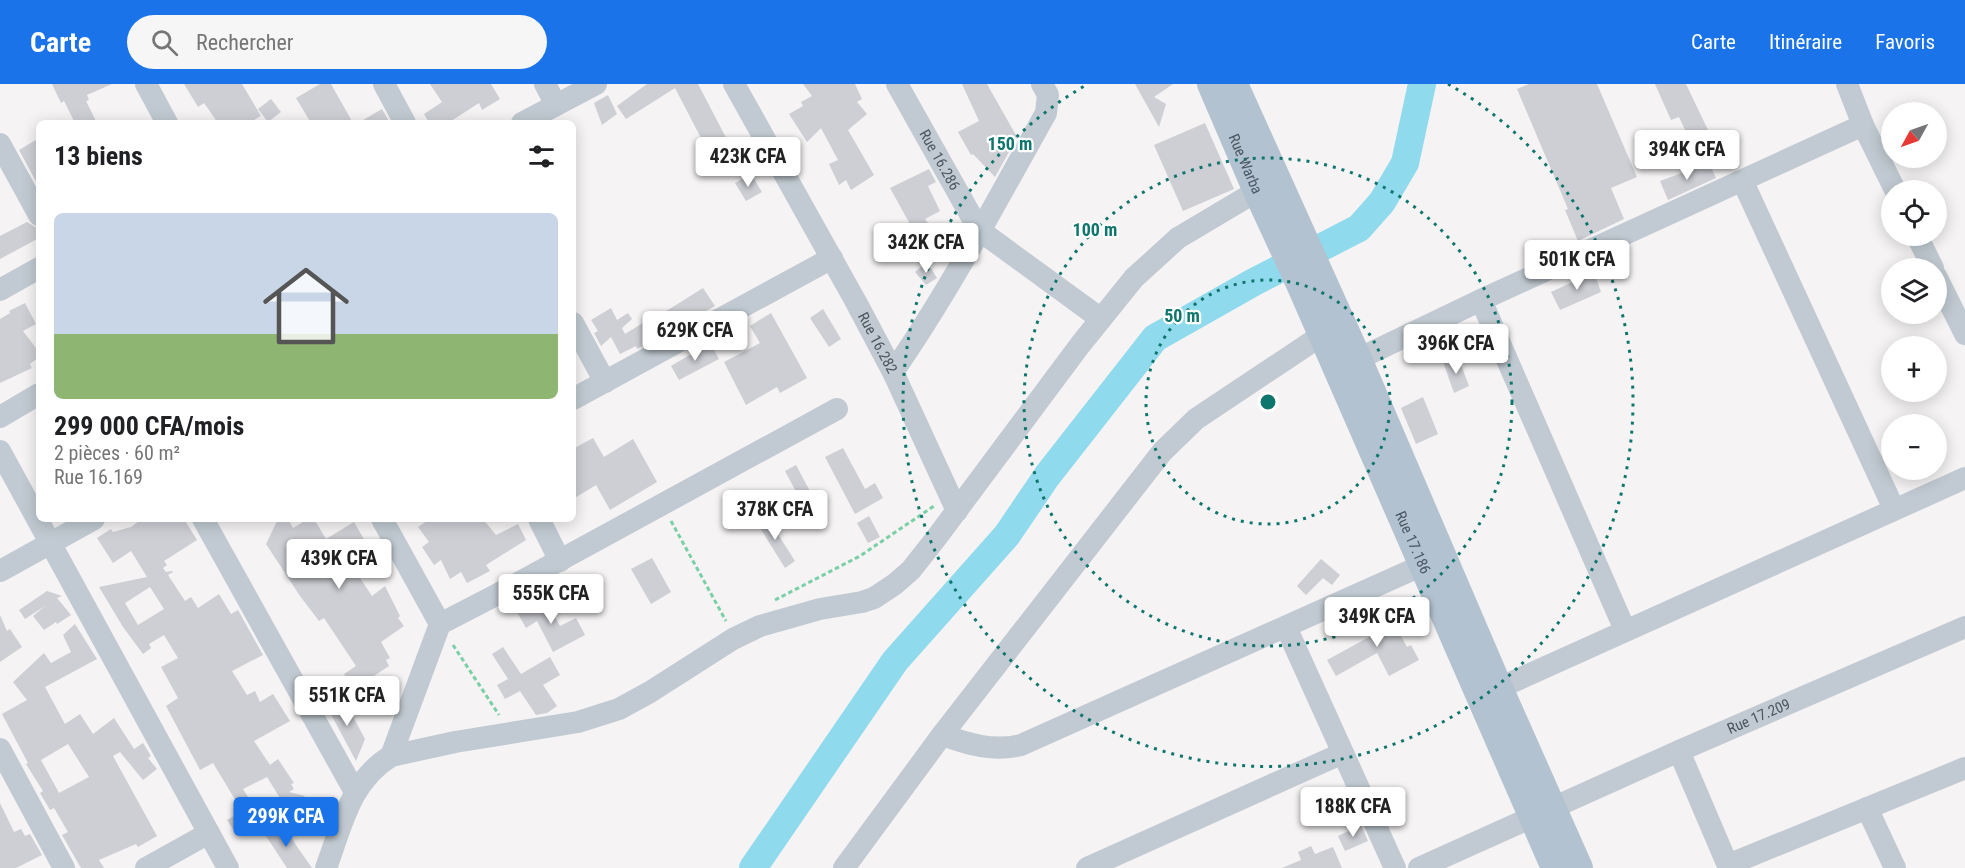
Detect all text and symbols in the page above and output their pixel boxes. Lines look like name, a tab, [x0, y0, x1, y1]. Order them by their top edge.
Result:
search box	[127, 15, 547, 69]
text: Carte	[30, 26, 91, 59]
icon: search	[148, 26, 181, 59]
text: Rechercher	[196, 30, 293, 55]
text: Carte	[1691, 30, 1736, 54]
text: Itinéraire	[1769, 30, 1842, 54]
text: Favoris	[1875, 30, 1935, 54]
north arrow	[1881, 102, 1947, 168]
map controls	[1881, 102, 1947, 480]
street label: Rue 16.286	[915, 126, 964, 193]
pin: 394K CFA	[1625, 130, 1749, 181]
street label: Rue Warba	[1225, 131, 1266, 197]
text: 150 m	[988, 133, 1032, 154]
pin: 423K CFA	[686, 137, 810, 188]
text: 394K CFA	[1649, 137, 1726, 161]
icon: filters	[525, 140, 558, 173]
text: 13 biens	[54, 141, 143, 171]
text: 423K CFA	[710, 144, 787, 168]
button: locate	[1881, 180, 1947, 246]
text: 100 m	[1073, 219, 1117, 240]
pin: 342K CFA	[864, 223, 988, 274]
text: 342K CFA	[888, 230, 965, 254]
pin: 501K CFA	[1515, 240, 1639, 291]
text: 501K CFA	[1539, 247, 1616, 271]
icon: home	[252, 252, 360, 360]
button: layers	[1881, 258, 1947, 324]
text: 50 m	[1164, 305, 1200, 326]
street label: Rue 16.282	[854, 309, 901, 377]
pin: 629K CFA	[633, 311, 757, 362]
text: 629K CFA	[657, 318, 734, 342]
pin: 396K CFA	[1394, 324, 1518, 375]
text: 396K CFA	[1418, 331, 1495, 355]
button: +	[1881, 336, 1947, 402]
centre of rings	[1258, 392, 1278, 412]
text: 299 000 CFA/mois	[54, 411, 244, 441]
button: −	[1881, 414, 1947, 480]
text: 2 pièces · 60 m²	[54, 441, 180, 465]
text: Rue 16.169	[54, 465, 143, 489]
pin: 378K CFA	[713, 490, 837, 541]
text: 378K CFA	[737, 497, 814, 521]
street label: Rue 17.186	[1391, 508, 1434, 577]
pin: 439K CFA	[277, 539, 401, 590]
text: 439K CFA	[301, 546, 378, 570]
pin: 555K CFA	[489, 574, 613, 625]
text: 555K CFA	[513, 581, 590, 605]
pin: 349K CFA	[1315, 597, 1439, 648]
text: 349K CFA	[1339, 604, 1416, 628]
pin: 551K CFA	[285, 676, 409, 727]
text: 551K CFA	[309, 683, 386, 707]
street label: Rue 17.209	[1725, 695, 1793, 738]
pin: 188K CFA	[1291, 787, 1415, 838]
text: 188K CFA	[1315, 794, 1392, 818]
pin: 299K CFA	[224, 797, 348, 848]
text: 299K CFA	[248, 804, 325, 828]

